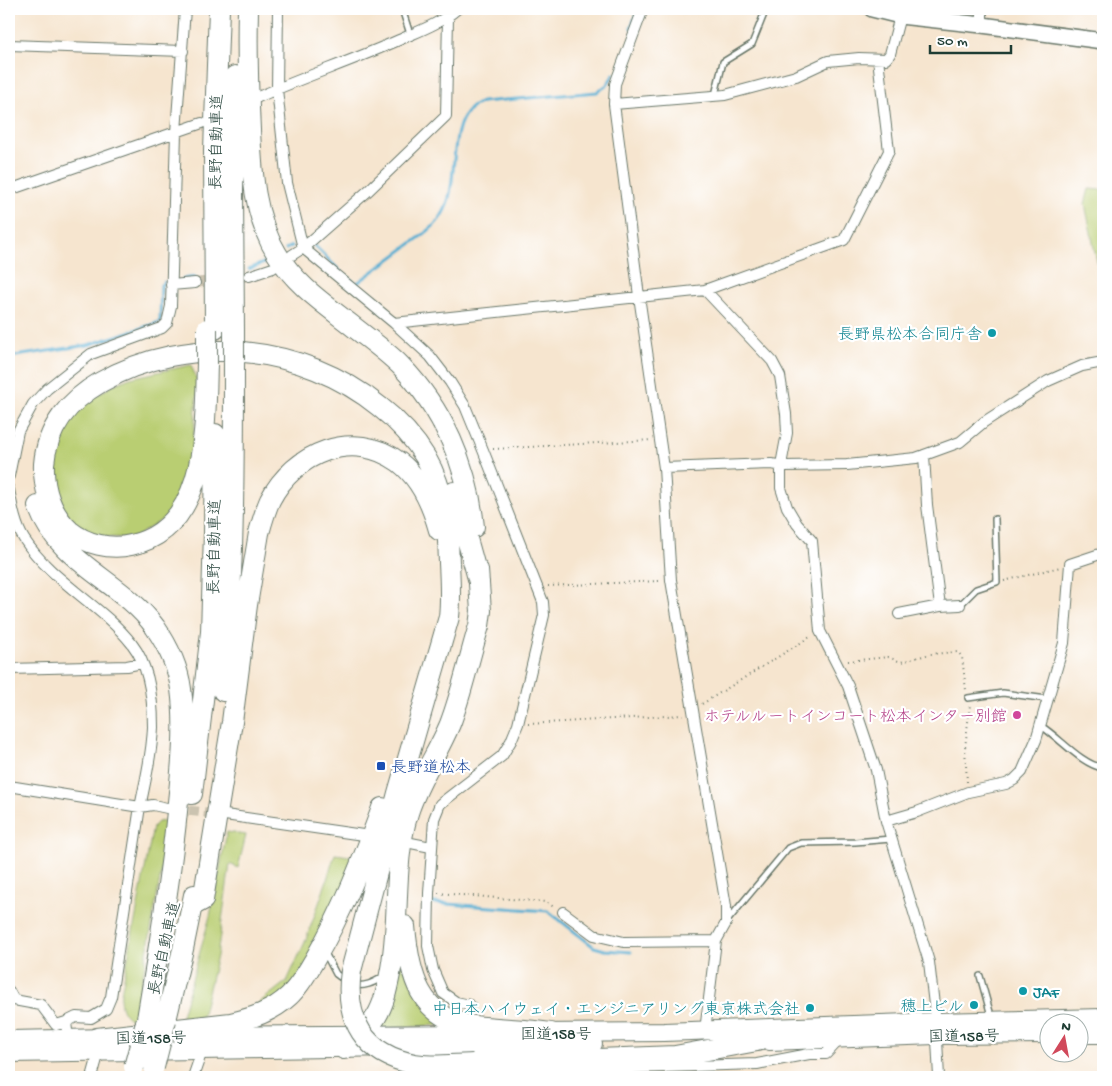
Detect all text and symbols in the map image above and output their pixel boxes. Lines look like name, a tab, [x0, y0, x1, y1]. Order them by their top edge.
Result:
scale bar	[930, 22, 1011, 54]
text: 50 m	[937, 33, 968, 51]
street label: 長野自動車道	[206, 94, 229, 190]
place label: 長野県松本合同庁舎	[838, 326, 982, 346]
marker: 長野県松本合同庁舎	[986, 327, 998, 339]
street label: 長野自動車道	[204, 499, 227, 595]
place label: ホテルルートインコート松本インター別館	[704, 708, 1007, 728]
marker: ホテルルートインコート松本インター別館	[1011, 709, 1023, 721]
place label: 長野道松本	[391, 759, 471, 779]
marker: 長野道松本	[375, 760, 387, 772]
street label: 長野自動車道	[144, 899, 186, 998]
marker: JAF	[1017, 985, 1029, 997]
place label: JAF	[1033, 985, 1060, 1004]
place label: 穂上ビル	[900, 998, 964, 1018]
marker: 穂上ビル	[968, 999, 980, 1011]
place label: 中日本ハイウェイ・エンジニアリング東京株式会社	[432, 1000, 800, 1021]
marker: 中日本ハイウェイ・エンジニアリング東京株式会社	[804, 1002, 816, 1014]
north arrow	[1040, 1014, 1090, 1064]
text: N	[1060, 1018, 1072, 1037]
street label: 国道158号	[520, 1026, 592, 1046]
street label: 国道158号	[928, 1027, 1000, 1049]
street label: 国道158号	[115, 1029, 187, 1051]

